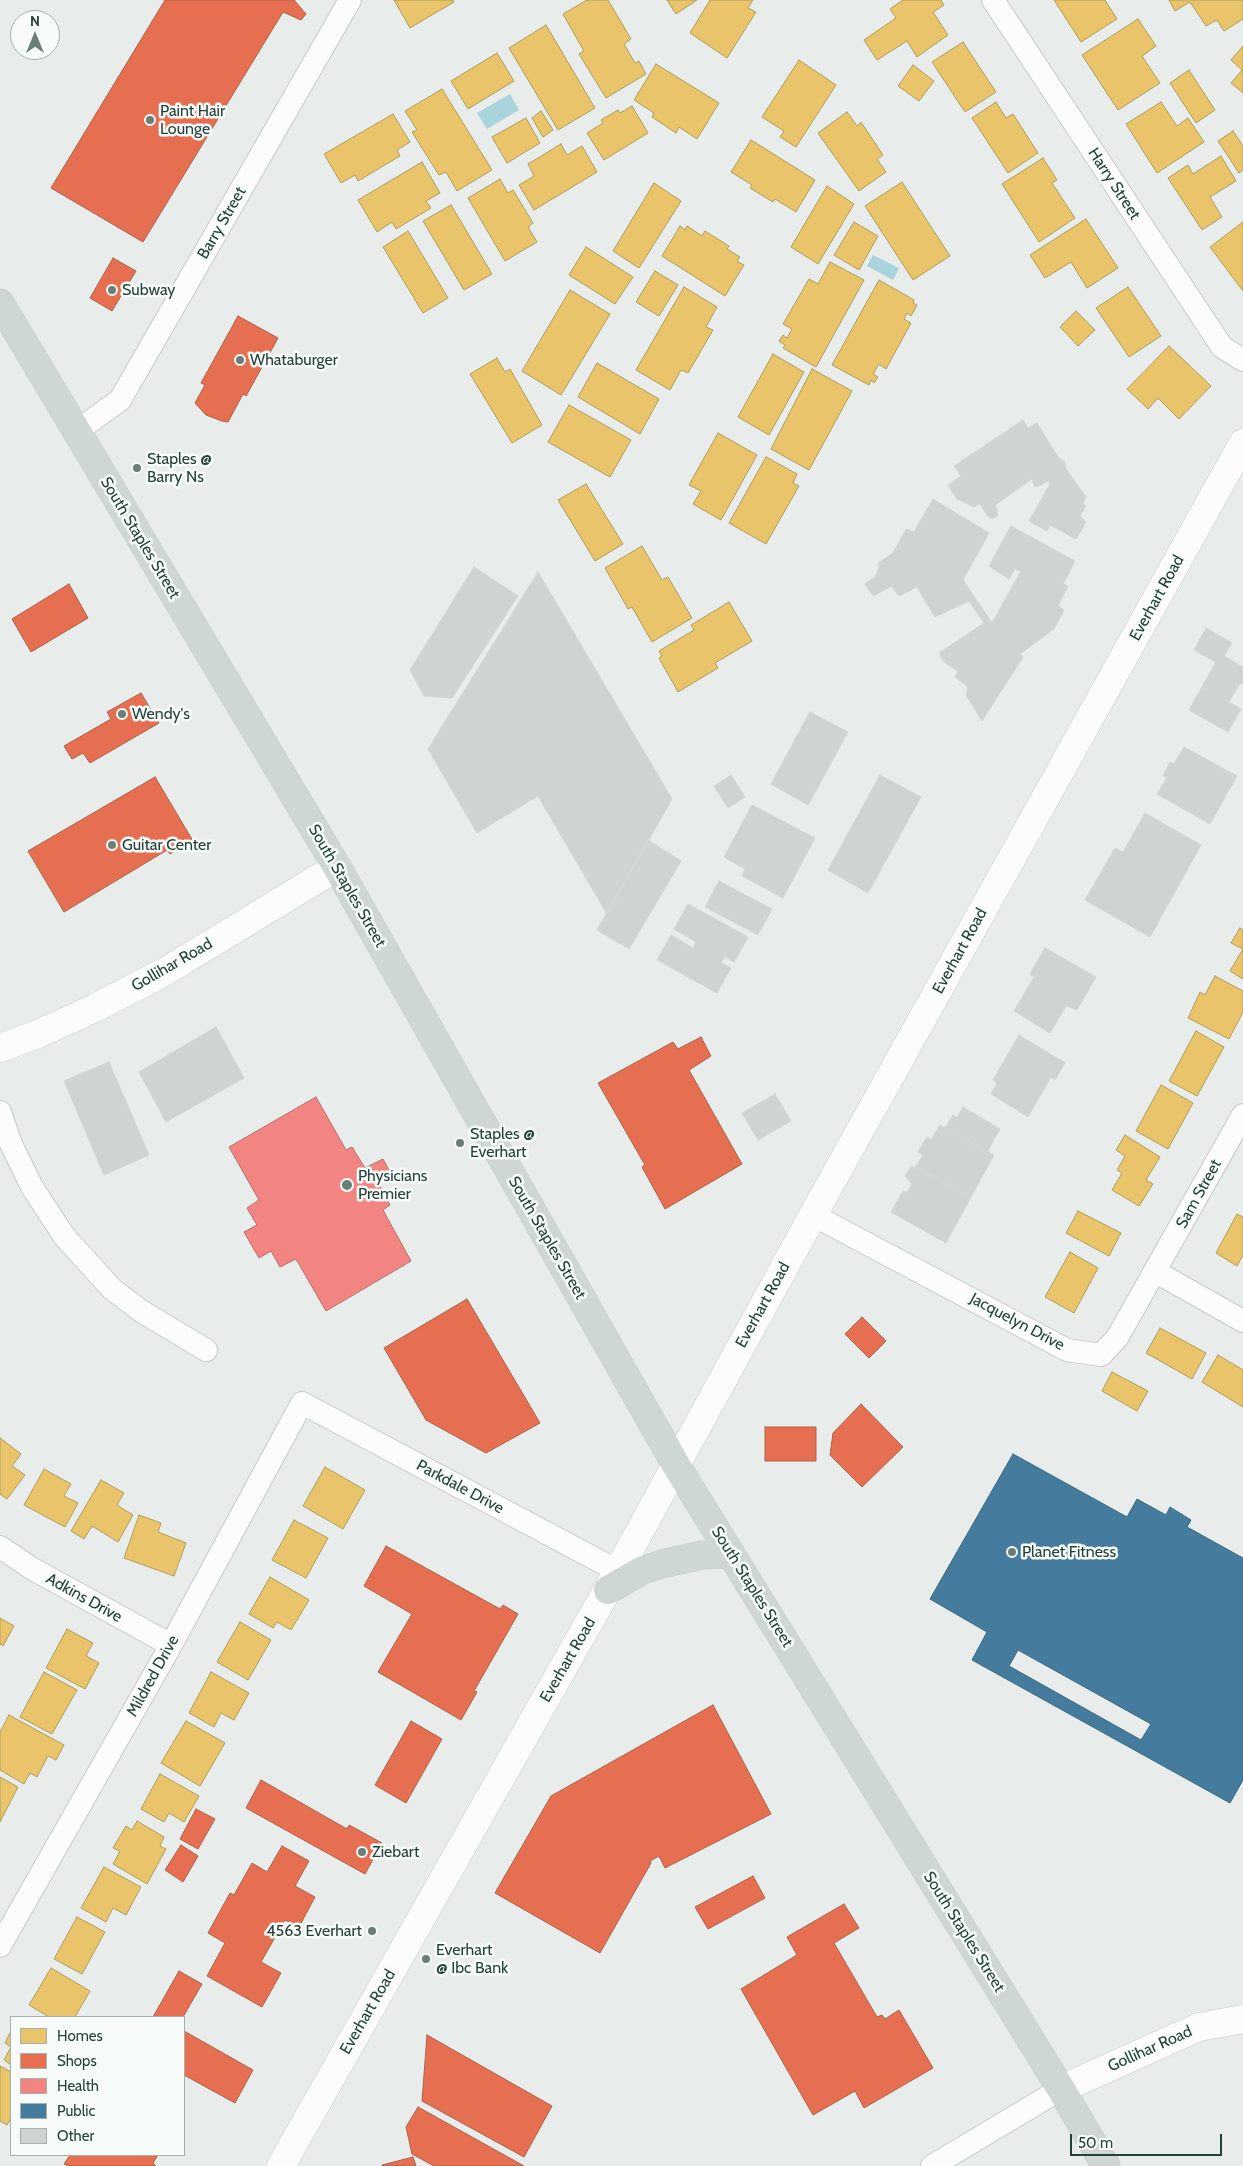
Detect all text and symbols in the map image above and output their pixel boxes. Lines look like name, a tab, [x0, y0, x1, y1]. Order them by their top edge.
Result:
north arrow	[10, 10, 60, 60]
text: N	[30, 12, 40, 30]
place label: Paint Hair Lounge	[160, 101, 225, 139]
marker: Paint Hair Lounge	[144, 114, 156, 126]
street label: Harry Street	[1084, 145, 1144, 223]
street label: Barry Street	[194, 183, 250, 263]
place label: Subway	[122, 280, 175, 300]
marker: Subway	[106, 284, 118, 296]
place label: Whataburger	[250, 350, 338, 370]
marker: Whataburger	[234, 354, 246, 366]
place label: Staples @ Barry Ns	[147, 449, 212, 487]
marker: Staples @ Barry Ns	[131, 462, 143, 474]
street label: South Staples Street	[96, 474, 184, 602]
street label: Everhart Road	[1126, 552, 1188, 644]
place label: Wendy's	[132, 704, 190, 724]
marker: Wendy's	[116, 708, 128, 720]
street label: South Staples Street	[304, 821, 390, 951]
place label: Guitar Center	[122, 835, 211, 855]
marker: Guitar Center	[106, 839, 118, 851]
street label: Everhart Road	[929, 905, 991, 997]
street label: Gollihar Road	[128, 934, 216, 996]
place label: Staples @ Everhart	[470, 1124, 535, 1162]
marker: Staples @ Everhart	[454, 1137, 466, 1149]
street label: Sam Street	[1172, 1156, 1226, 1232]
place label: Physicians Premier	[358, 1166, 427, 1204]
street label: South Staples Street	[504, 1173, 590, 1303]
marker: Physicians Premier	[340, 1178, 354, 1192]
street label: Everhart Road	[732, 1259, 794, 1351]
street label: Jacquelyn Drive	[966, 1289, 1068, 1355]
street label: Parkdale Drive	[413, 1456, 507, 1518]
street label: South Staples Street	[707, 1523, 797, 1651]
place label: Planet Fitness	[1022, 1542, 1116, 1562]
marker: Planet Fitness	[1006, 1546, 1018, 1558]
street label: Adkins Drive	[43, 1569, 125, 1627]
street label: Everhart Road	[536, 1614, 600, 1706]
street label: Mildred Drive	[123, 1632, 183, 1720]
place label: Ziebart	[372, 1842, 419, 1862]
marker: Ziebart	[356, 1846, 368, 1858]
street label: South Staples Street	[919, 1868, 1009, 1996]
place label: 4563 Everhart	[266, 1921, 362, 1941]
marker: 4563 Everhart	[366, 1925, 378, 1937]
place label: Everhart @ Ibc Bank	[436, 1940, 508, 1978]
marker: Everhart @ Ibc Bank	[420, 1953, 432, 1965]
street label: Everhart Road	[336, 1966, 400, 2058]
legend	[10, 2016, 185, 2156]
street label: Gollihar Road	[1105, 2022, 1195, 2076]
text: Homes	[57, 2027, 103, 2045]
text: Shops	[57, 2052, 97, 2070]
text: Health	[57, 2077, 99, 2095]
text: Public	[57, 2102, 95, 2120]
scale bar	[1073, 2124, 1226, 2156]
text: Other	[57, 2127, 94, 2145]
text: 50 m	[1078, 2134, 1113, 2152]

